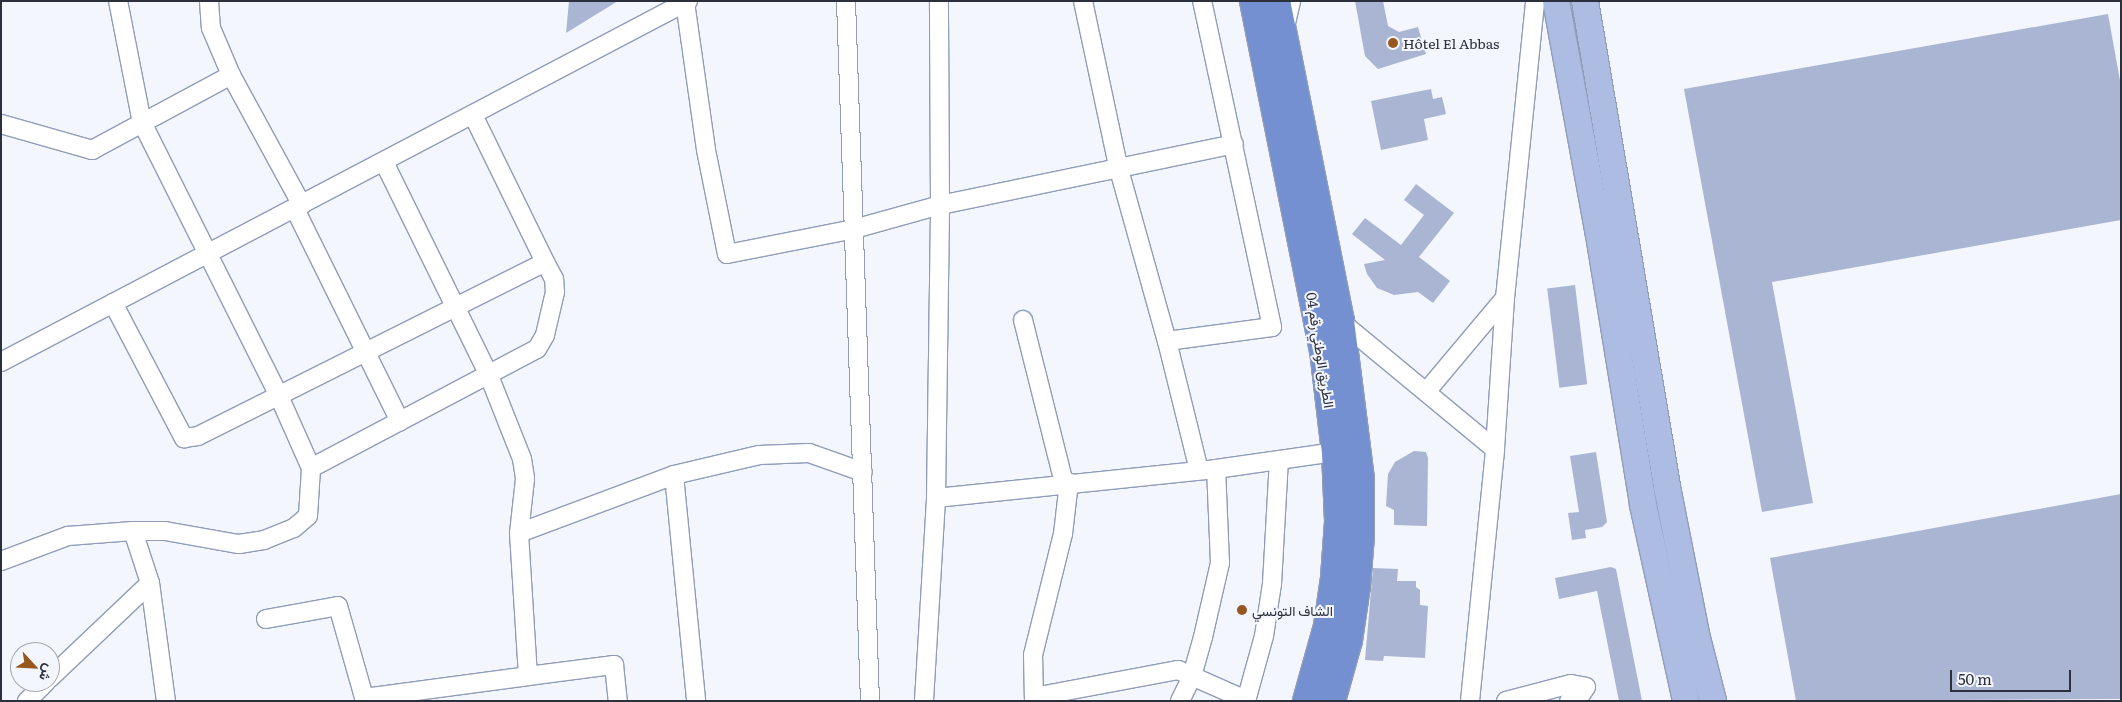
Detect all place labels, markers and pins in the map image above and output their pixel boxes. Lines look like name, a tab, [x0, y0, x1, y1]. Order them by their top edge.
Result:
place label: Hôtel El Abbas	[1403, 35, 1499, 51]
marker: Hôtel El Abbas	[1387, 37, 1399, 49]
place label: الشاف التونسي	[1252, 602, 1333, 618]
marker: الشاف التونسي	[1236, 604, 1248, 616]

